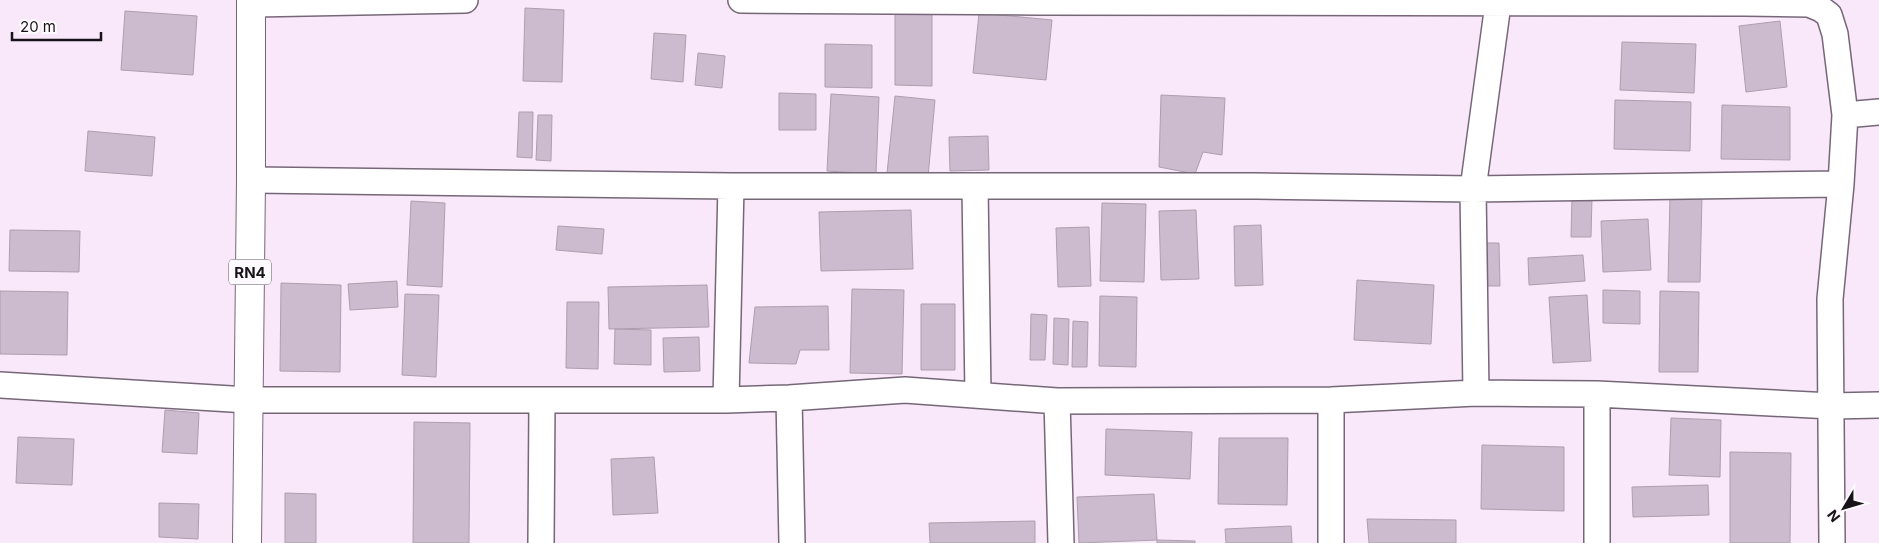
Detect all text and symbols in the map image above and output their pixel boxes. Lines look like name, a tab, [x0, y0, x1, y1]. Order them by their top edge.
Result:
scale bar	[12, 10, 101, 42]
text: 20 m	[20, 17, 56, 36]
road number: RN4	[229, 260, 271, 284]
north arrow	[1819, 483, 1869, 533]
text: N	[1823, 507, 1843, 526]

